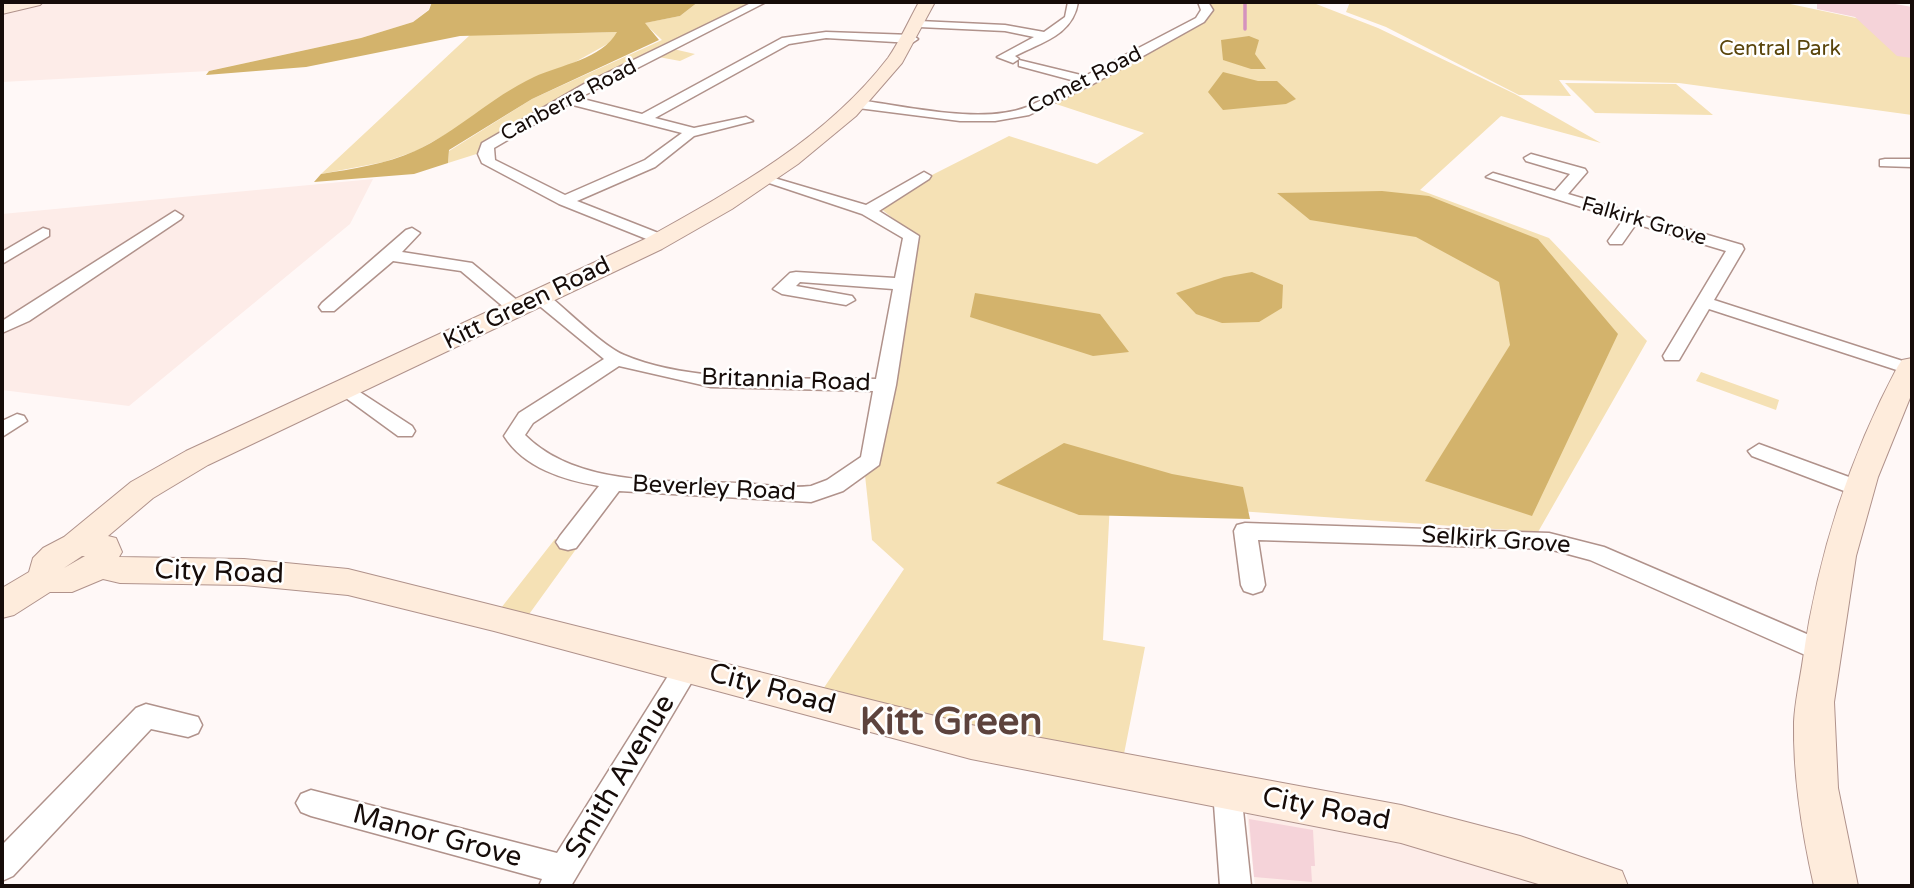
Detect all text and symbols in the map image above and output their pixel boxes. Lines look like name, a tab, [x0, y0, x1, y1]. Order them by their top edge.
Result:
park label: Central Park	[1719, 36, 1841, 62]
street label: Comet Road	[1024, 42, 1146, 120]
street label: Canberra Road	[497, 55, 641, 147]
street label: Falkirk Grove	[1579, 192, 1709, 252]
street label: Kitt Green Road	[439, 251, 615, 357]
street label: Britannia Road	[701, 364, 871, 398]
street label: Beverley Road	[631, 470, 797, 508]
street label: Selkirk Grove	[1420, 521, 1572, 561]
street label: City Road	[154, 554, 284, 592]
street label: City Road	[705, 657, 839, 723]
street label: Smith Avenue	[559, 689, 683, 865]
district label: Kitt Green	[860, 701, 1042, 747]
street label: City Road	[1259, 781, 1393, 839]
street label: Manor Grove	[349, 798, 525, 876]

